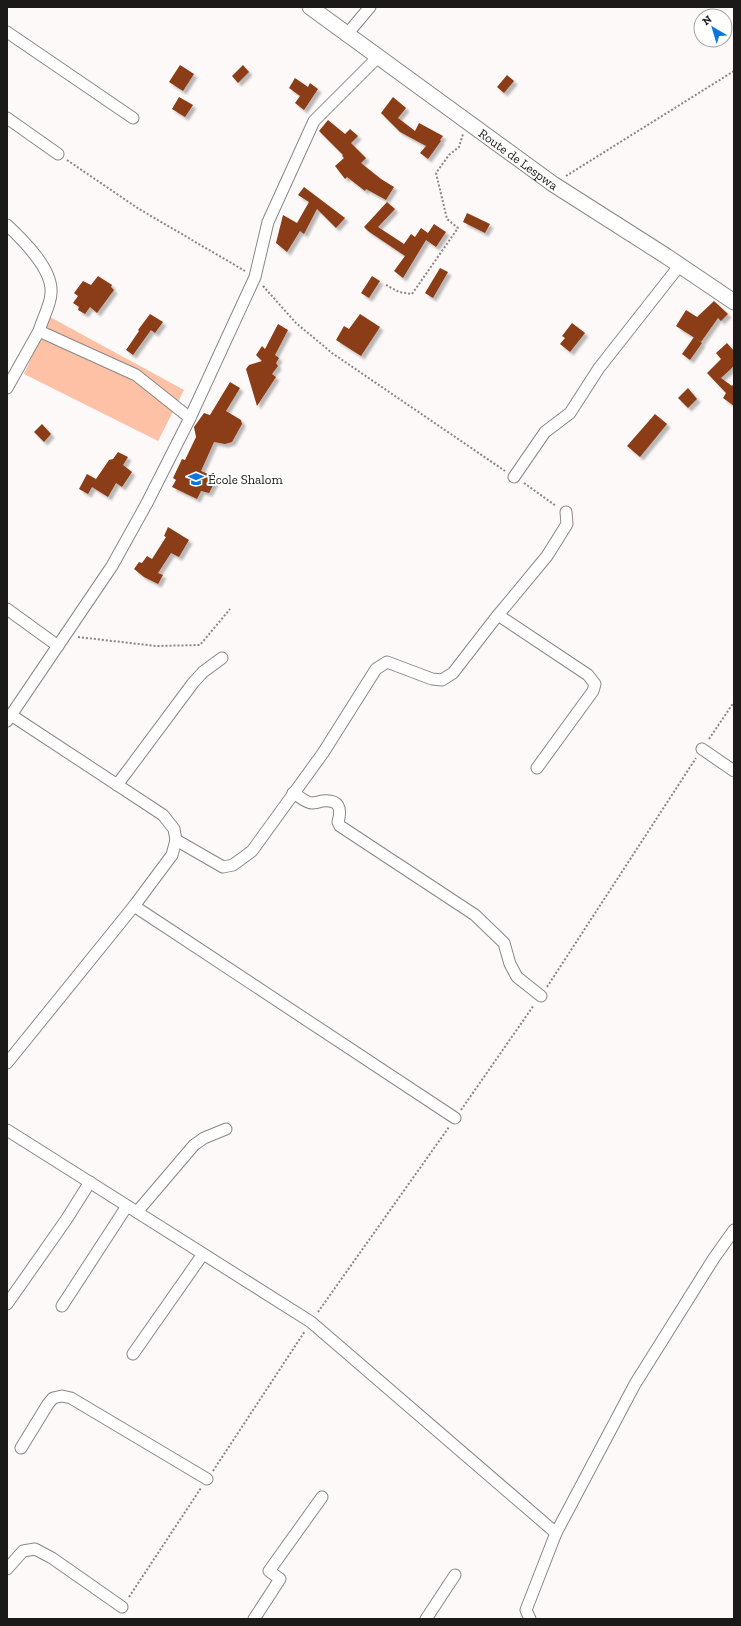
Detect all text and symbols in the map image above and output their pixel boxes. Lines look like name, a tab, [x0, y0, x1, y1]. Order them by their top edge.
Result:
north arrow	[693, 8, 733, 48]
text: N	[700, 12, 715, 28]
street label: Route de Lespwa	[476, 126, 561, 194]
school or university icon: École Shalom	[187, 470, 205, 488]
place label: École Shalom	[208, 472, 283, 487]

